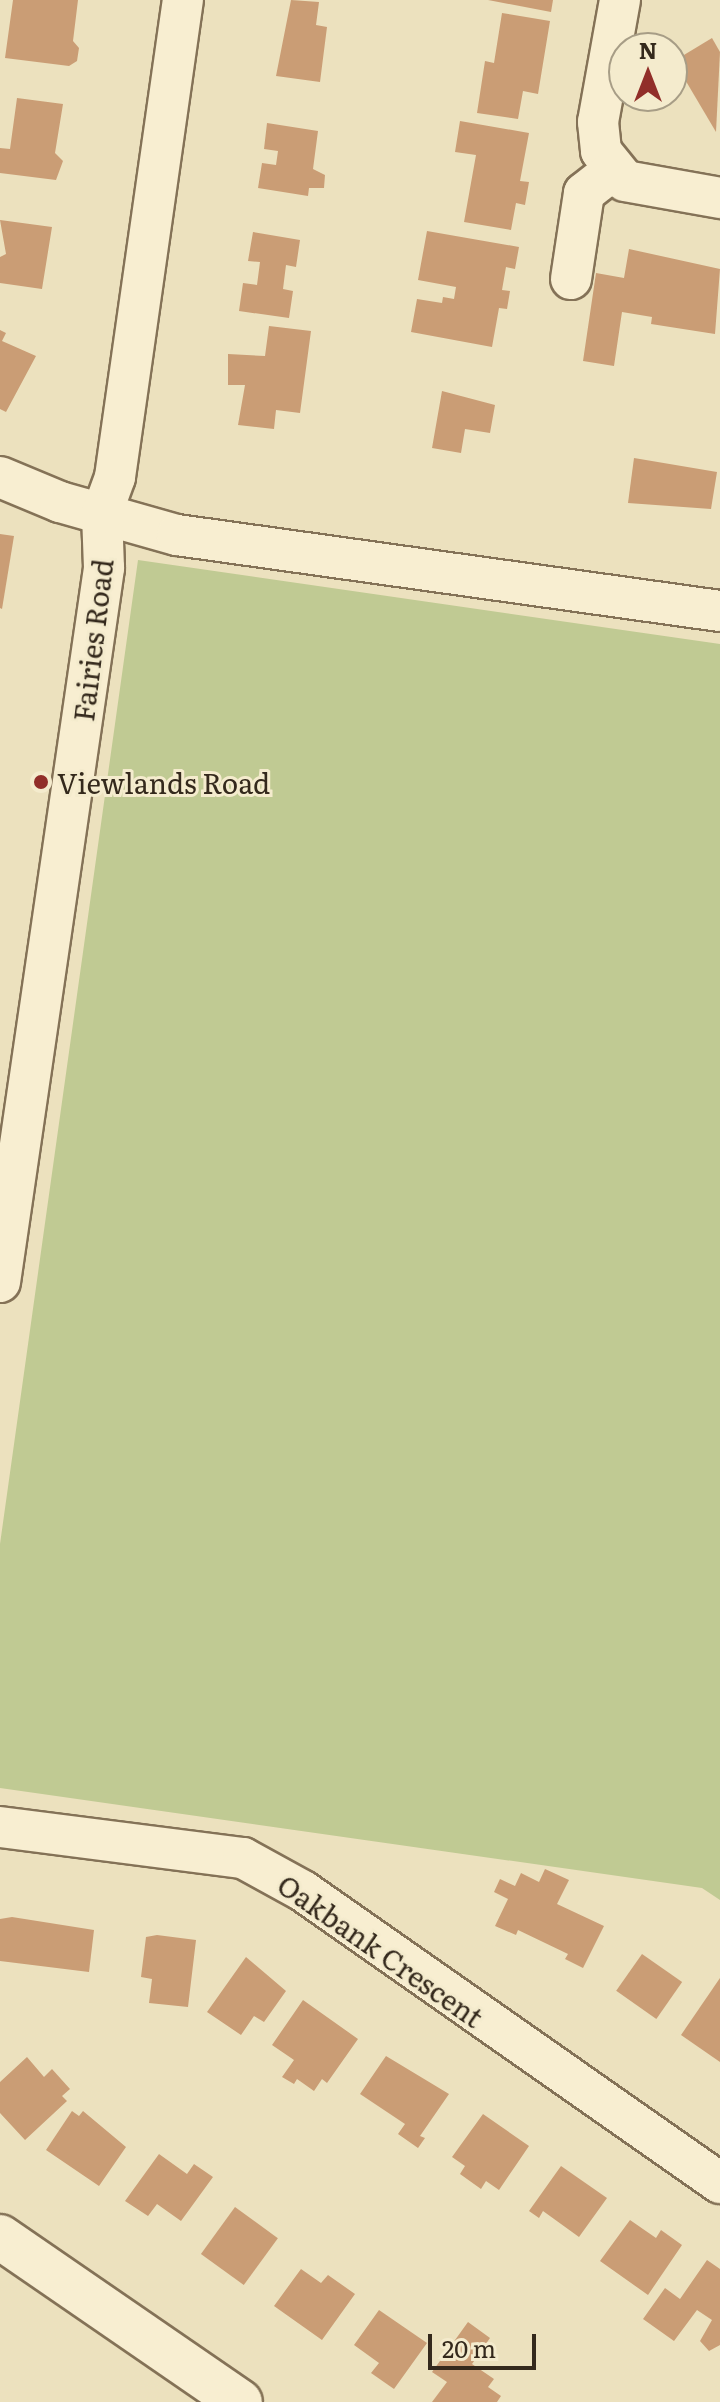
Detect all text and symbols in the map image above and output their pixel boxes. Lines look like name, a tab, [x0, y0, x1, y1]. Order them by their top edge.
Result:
north arrow	[608, 32, 688, 112]
text: N	[639, 33, 657, 66]
street label: Fairies Road	[65, 557, 119, 723]
place label: Viewlands Road	[57, 765, 270, 799]
marker: Viewlands Road	[32, 773, 50, 791]
street label: Oakbank Crescent	[272, 1867, 490, 2033]
scale bar	[432, 2318, 540, 2368]
text: 20 m	[442, 2330, 496, 2365]

